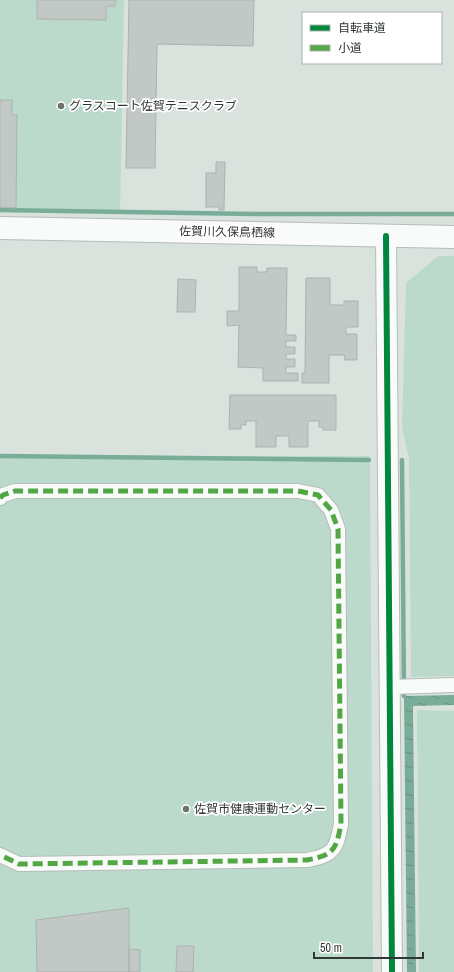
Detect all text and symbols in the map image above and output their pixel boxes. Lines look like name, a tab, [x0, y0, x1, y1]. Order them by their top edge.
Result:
legend	[302, 12, 442, 64]
text: 自転車道	[338, 20, 386, 36]
text: 小道	[338, 40, 362, 56]
place label: グラスコート佐賀テニスクラブ	[69, 98, 237, 114]
marker: グラスコート佐賀テニスクラブ	[56, 101, 66, 111]
street label: 佐賀川久保鳥栖線	[179, 223, 275, 241]
place label: 佐賀市健康運動センター	[194, 801, 326, 817]
marker: 佐賀市健康運動センター	[181, 804, 191, 814]
scale bar	[314, 934, 423, 960]
text: 50 m	[320, 940, 342, 956]

